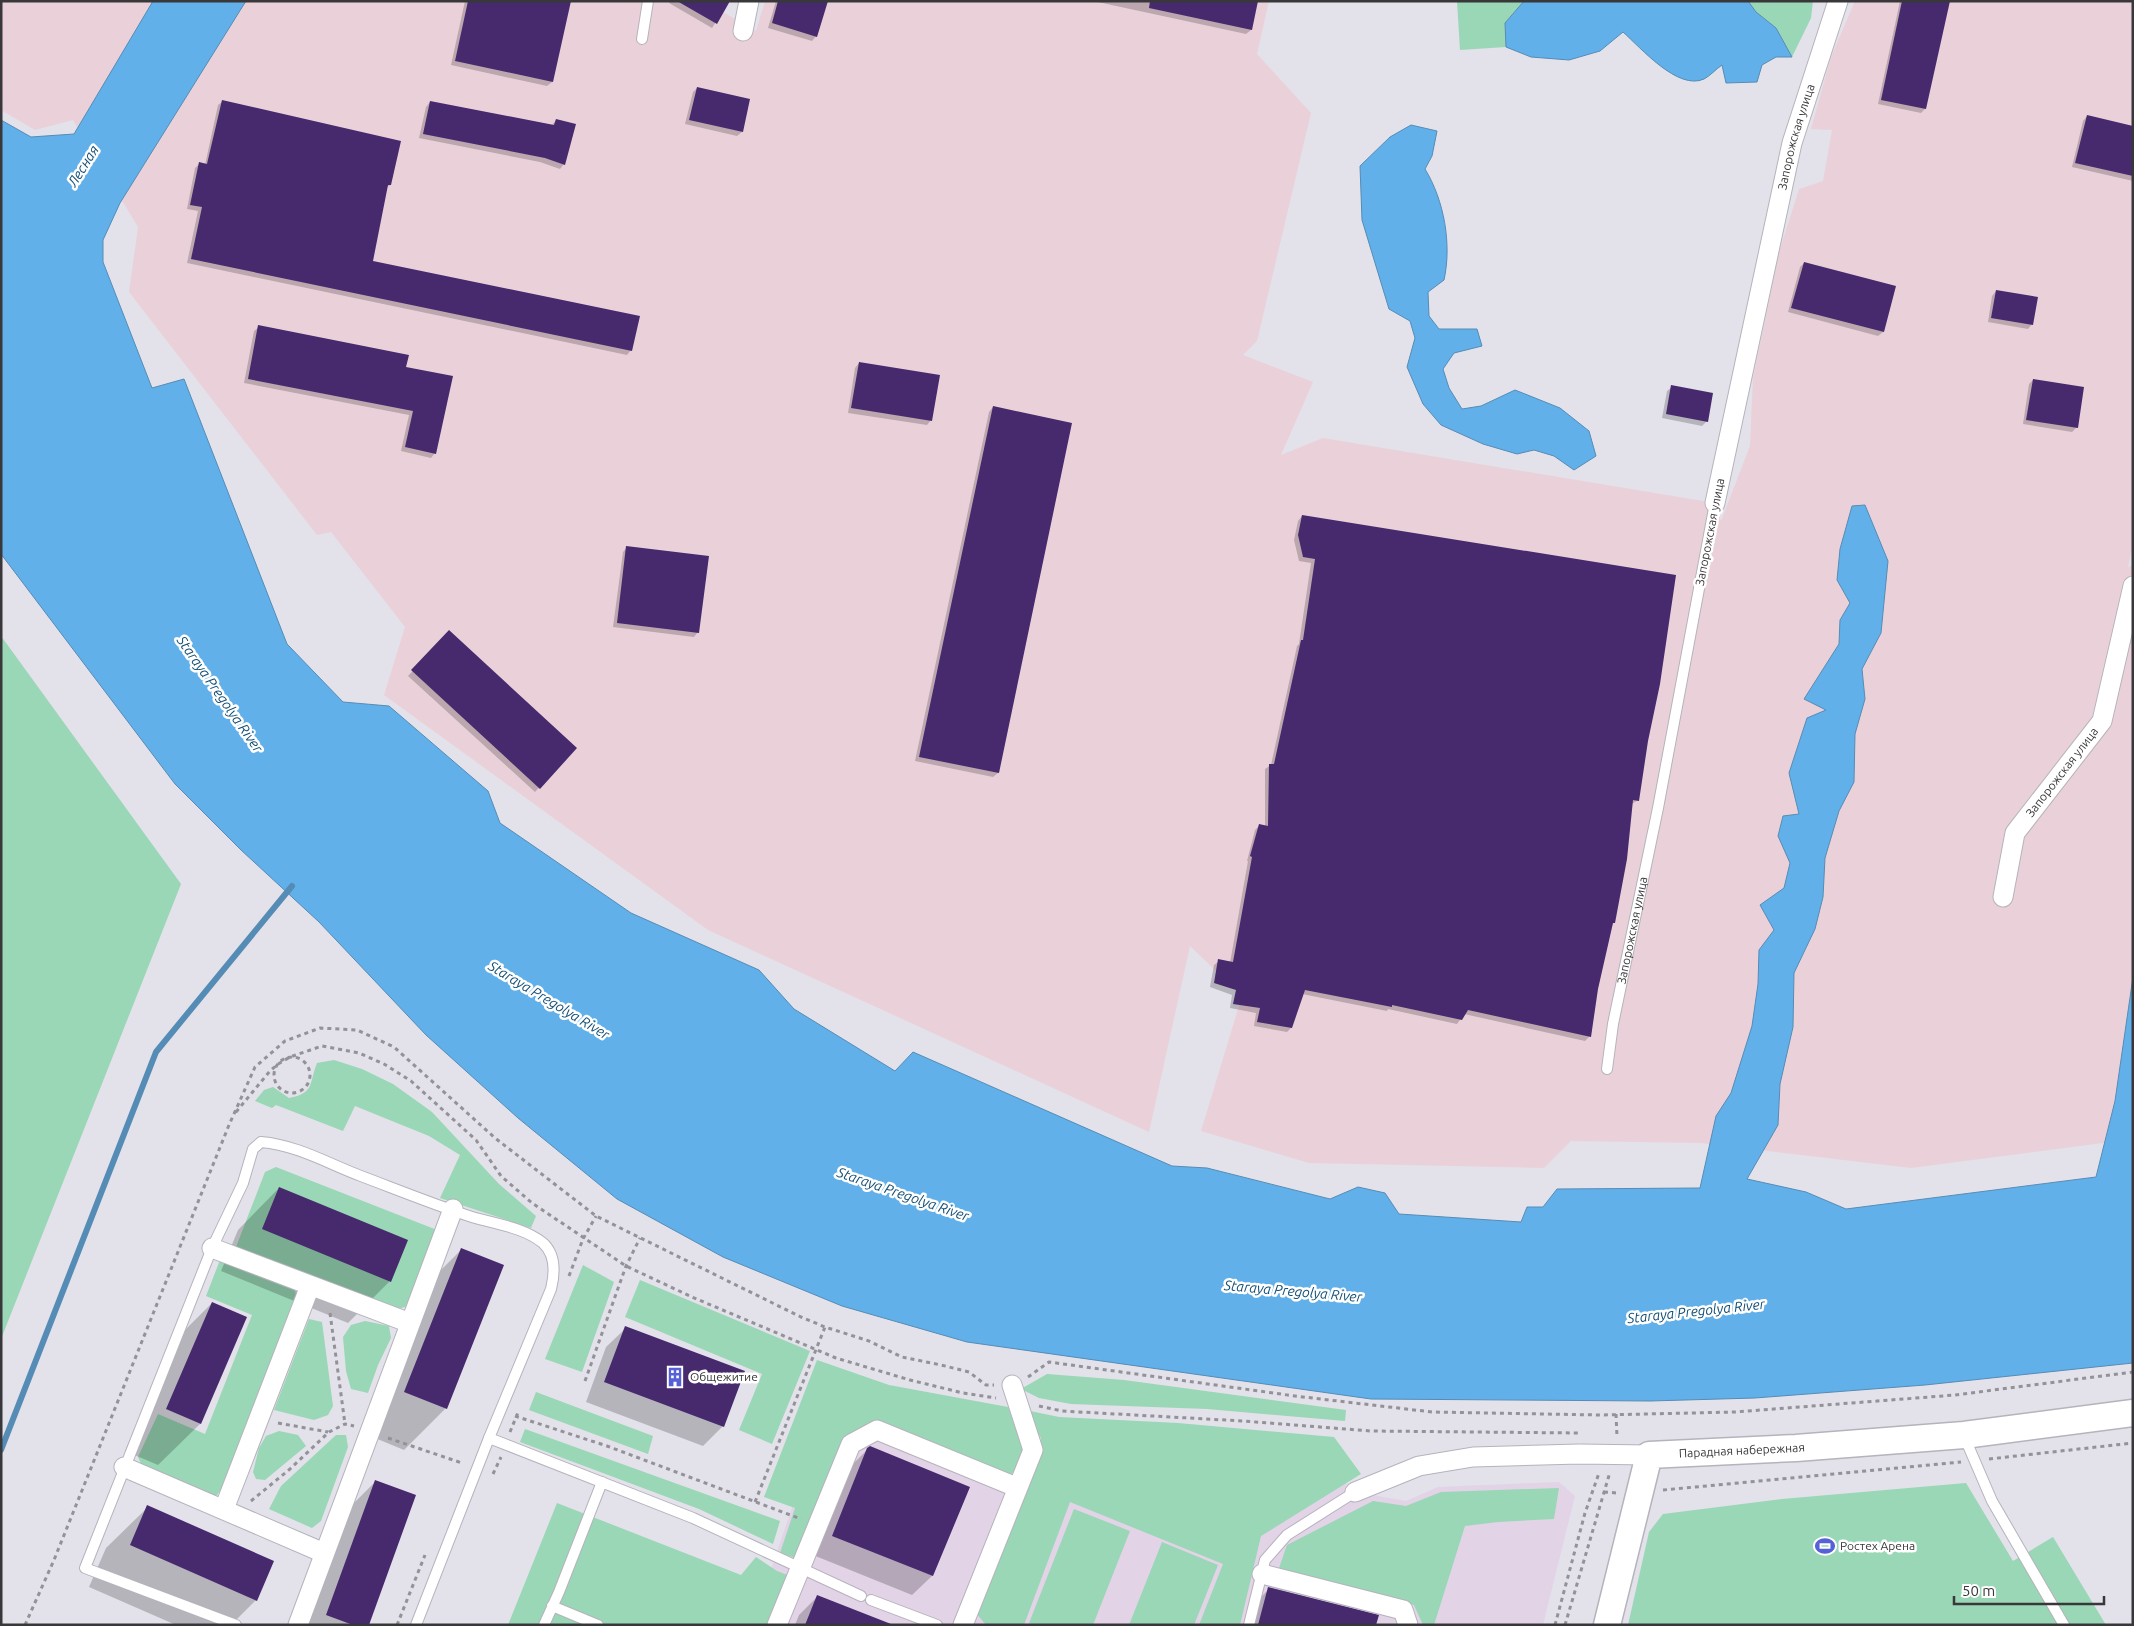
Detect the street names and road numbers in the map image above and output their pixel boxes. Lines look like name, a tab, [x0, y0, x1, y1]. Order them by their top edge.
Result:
street label: Запорожская улица	[1775, 82, 1817, 191]
street label: Запорожская улица	[1693, 477, 1726, 587]
street label: Запорожская улица	[2023, 725, 2100, 819]
street label: Запорожская улица	[1614, 875, 1650, 985]
street label: Парадная набережная	[1678, 1440, 1805, 1460]

